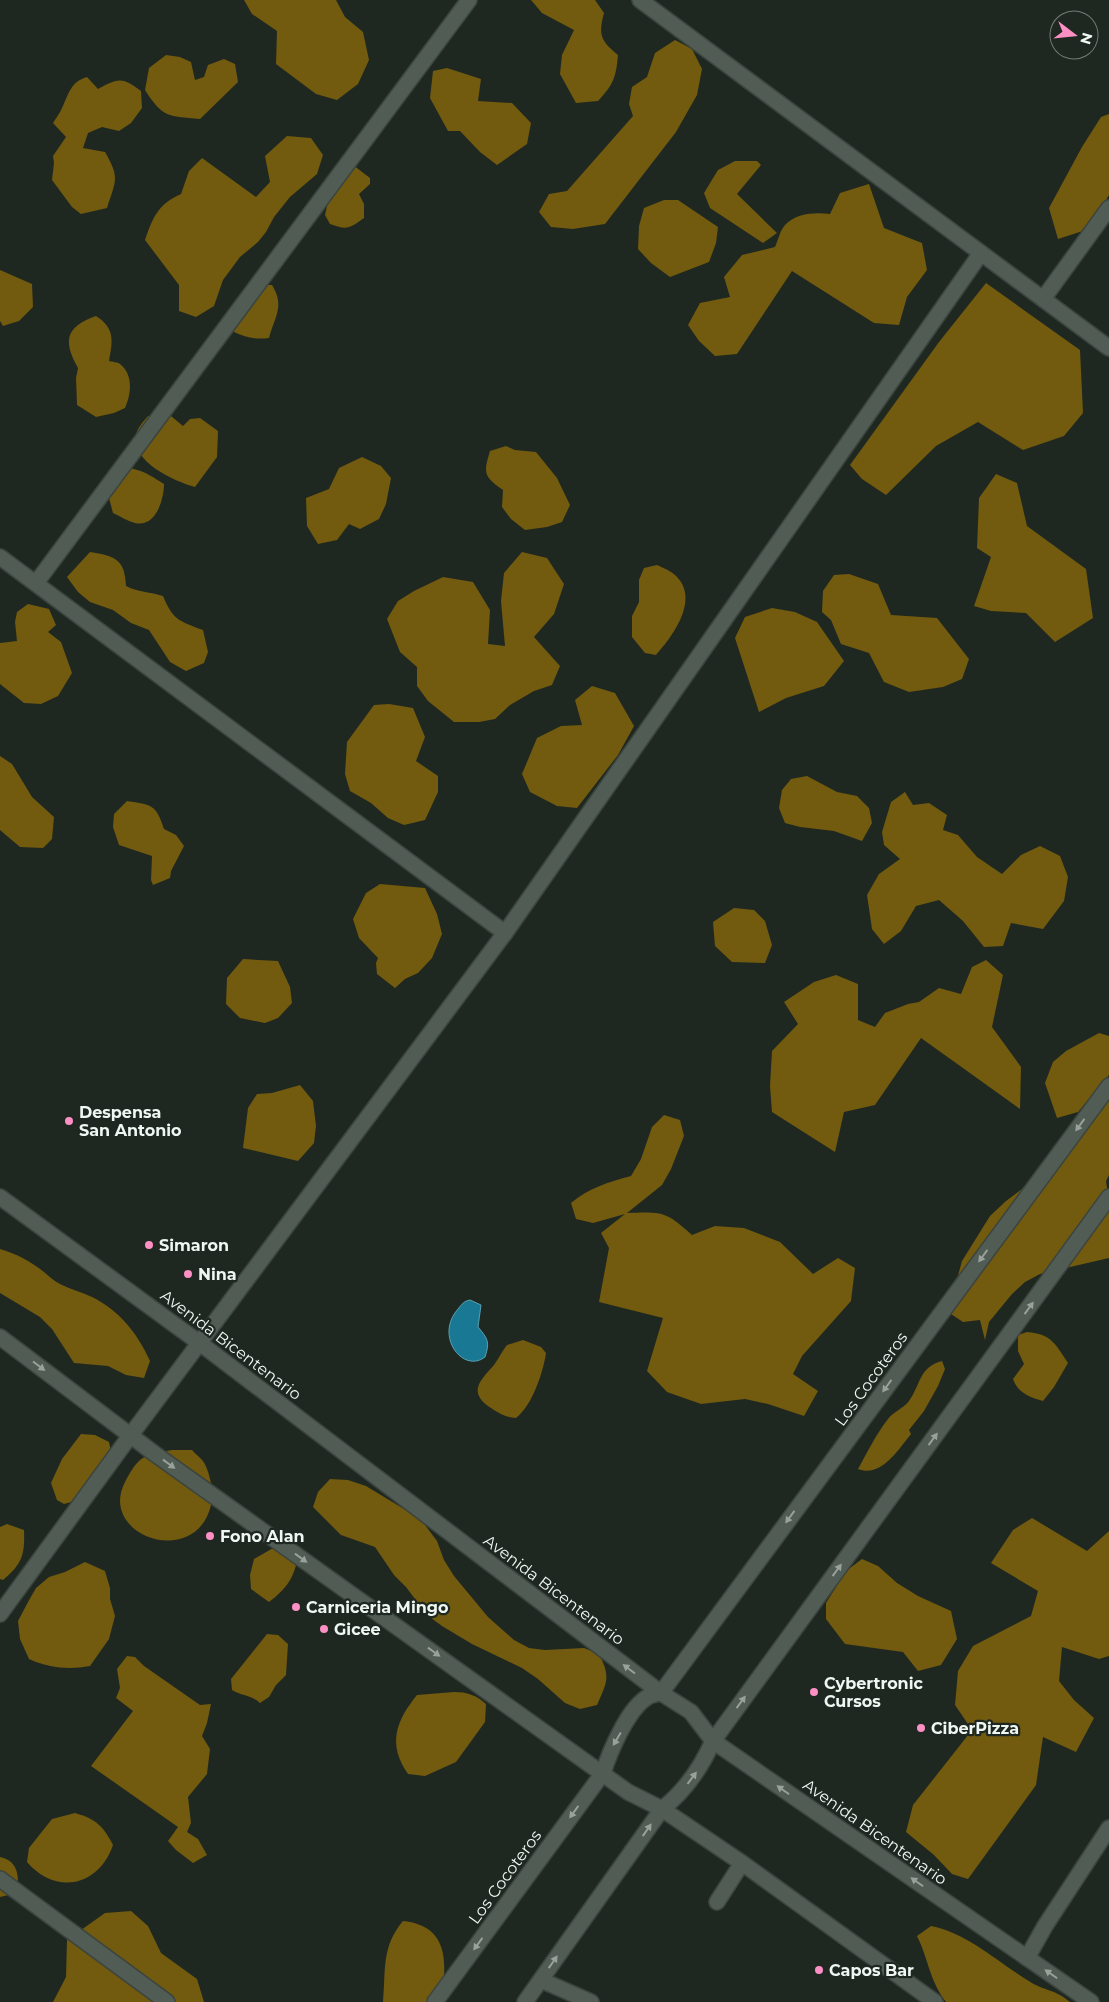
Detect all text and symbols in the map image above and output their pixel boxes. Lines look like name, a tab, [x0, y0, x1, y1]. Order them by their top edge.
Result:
north arrow	[1049, 10, 1099, 60]
text: N	[1076, 31, 1097, 47]
place label: Despensa San Antonio	[79, 1103, 182, 1140]
marker: Despensa San Antonio	[63, 1115, 75, 1127]
one-way arrow	[1075, 1118, 1085, 1132]
place label: Simaron	[159, 1236, 229, 1255]
marker: Simaron	[143, 1239, 155, 1251]
one-way arrow	[979, 1249, 989, 1262]
place label: Nina	[198, 1265, 237, 1284]
marker: Nina	[182, 1268, 194, 1280]
street label: Avenida Bicentenario	[157, 1286, 305, 1404]
one-way arrow	[1023, 1302, 1034, 1315]
street label: Los Cocoteros	[831, 1328, 911, 1430]
one-way arrow	[32, 1361, 45, 1372]
one-way arrow	[882, 1379, 892, 1393]
one-way arrow	[928, 1432, 938, 1446]
one-way arrow	[162, 1459, 176, 1469]
one-way arrow	[785, 1510, 796, 1523]
place label: Fono Alan	[220, 1527, 305, 1546]
marker: Fono Alan	[204, 1530, 216, 1542]
street label: Avenida Bicentenario	[480, 1531, 628, 1649]
one-way arrow	[294, 1553, 308, 1563]
one-way arrow	[832, 1563, 842, 1577]
place label: Carniceria Mingo	[306, 1598, 449, 1617]
marker: Carniceria Mingo	[290, 1601, 302, 1613]
place label: Gicee	[334, 1620, 381, 1639]
marker: Gicee	[318, 1623, 330, 1635]
one-way arrow	[427, 1647, 440, 1657]
one-way arrow	[623, 1663, 636, 1674]
place label: Cybertronic Cursos	[824, 1674, 923, 1711]
marker: Cybertronic Cursos	[808, 1686, 820, 1698]
one-way arrow	[736, 1695, 746, 1708]
place label: CiberPizza	[931, 1719, 1019, 1738]
marker: CiberPizza	[915, 1722, 927, 1734]
one-way arrow	[613, 1731, 621, 1746]
one-way arrow	[686, 1772, 697, 1785]
street label: Avenida Bicentenario	[799, 1775, 951, 1889]
one-way arrow	[776, 1785, 790, 1795]
one-way arrow	[569, 1806, 579, 1819]
one-way arrow	[642, 1823, 652, 1837]
street label: Los Cocoteros	[465, 1826, 545, 1928]
one-way arrow	[910, 1877, 924, 1887]
one-way arrow	[473, 1937, 483, 1951]
one-way arrow	[548, 1955, 558, 1969]
place label: Capos Bar	[829, 1961, 914, 1980]
marker: Capos Bar	[813, 1964, 825, 1976]
one-way arrow	[1044, 1969, 1057, 1979]

